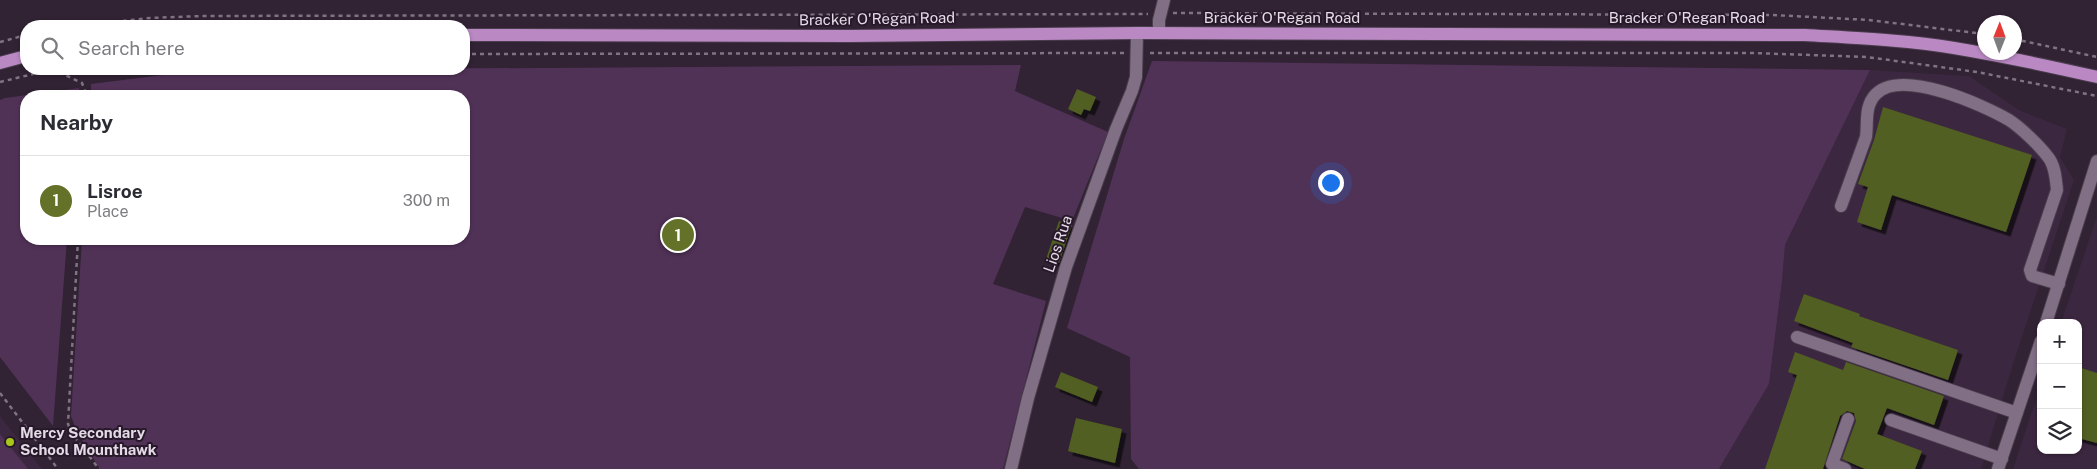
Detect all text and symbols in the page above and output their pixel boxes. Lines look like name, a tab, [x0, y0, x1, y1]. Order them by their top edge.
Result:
street label: Bracker O'Regan Road	[799, 9, 955, 28]
street label: Bracker O'Regan Road	[1204, 9, 1360, 26]
street label: Bracker O'Regan Road	[1609, 9, 1765, 26]
north arrow	[1977, 15, 2022, 60]
search box	[20, 20, 470, 75]
icon: search	[38, 34, 66, 62]
text: Search here	[78, 37, 185, 59]
text: Nearby	[40, 110, 113, 135]
your location	[1318, 170, 1344, 196]
text: Lisroe	[87, 180, 143, 202]
text: 1	[53, 191, 59, 210]
text: 300 m	[403, 191, 450, 210]
text: Place	[87, 202, 129, 221]
street label: Lios Rua	[1040, 213, 1075, 275]
pin: 1	[662, 216, 694, 254]
map controls	[2037, 319, 2082, 454]
button: +	[2037, 319, 2082, 364]
button: −	[2037, 364, 2082, 409]
button: layers	[2037, 409, 2082, 454]
place label: Mercy Secondary School Mounthawk	[20, 424, 157, 458]
marker: Mercy Secondary School Mounthawk	[4, 436, 16, 448]

